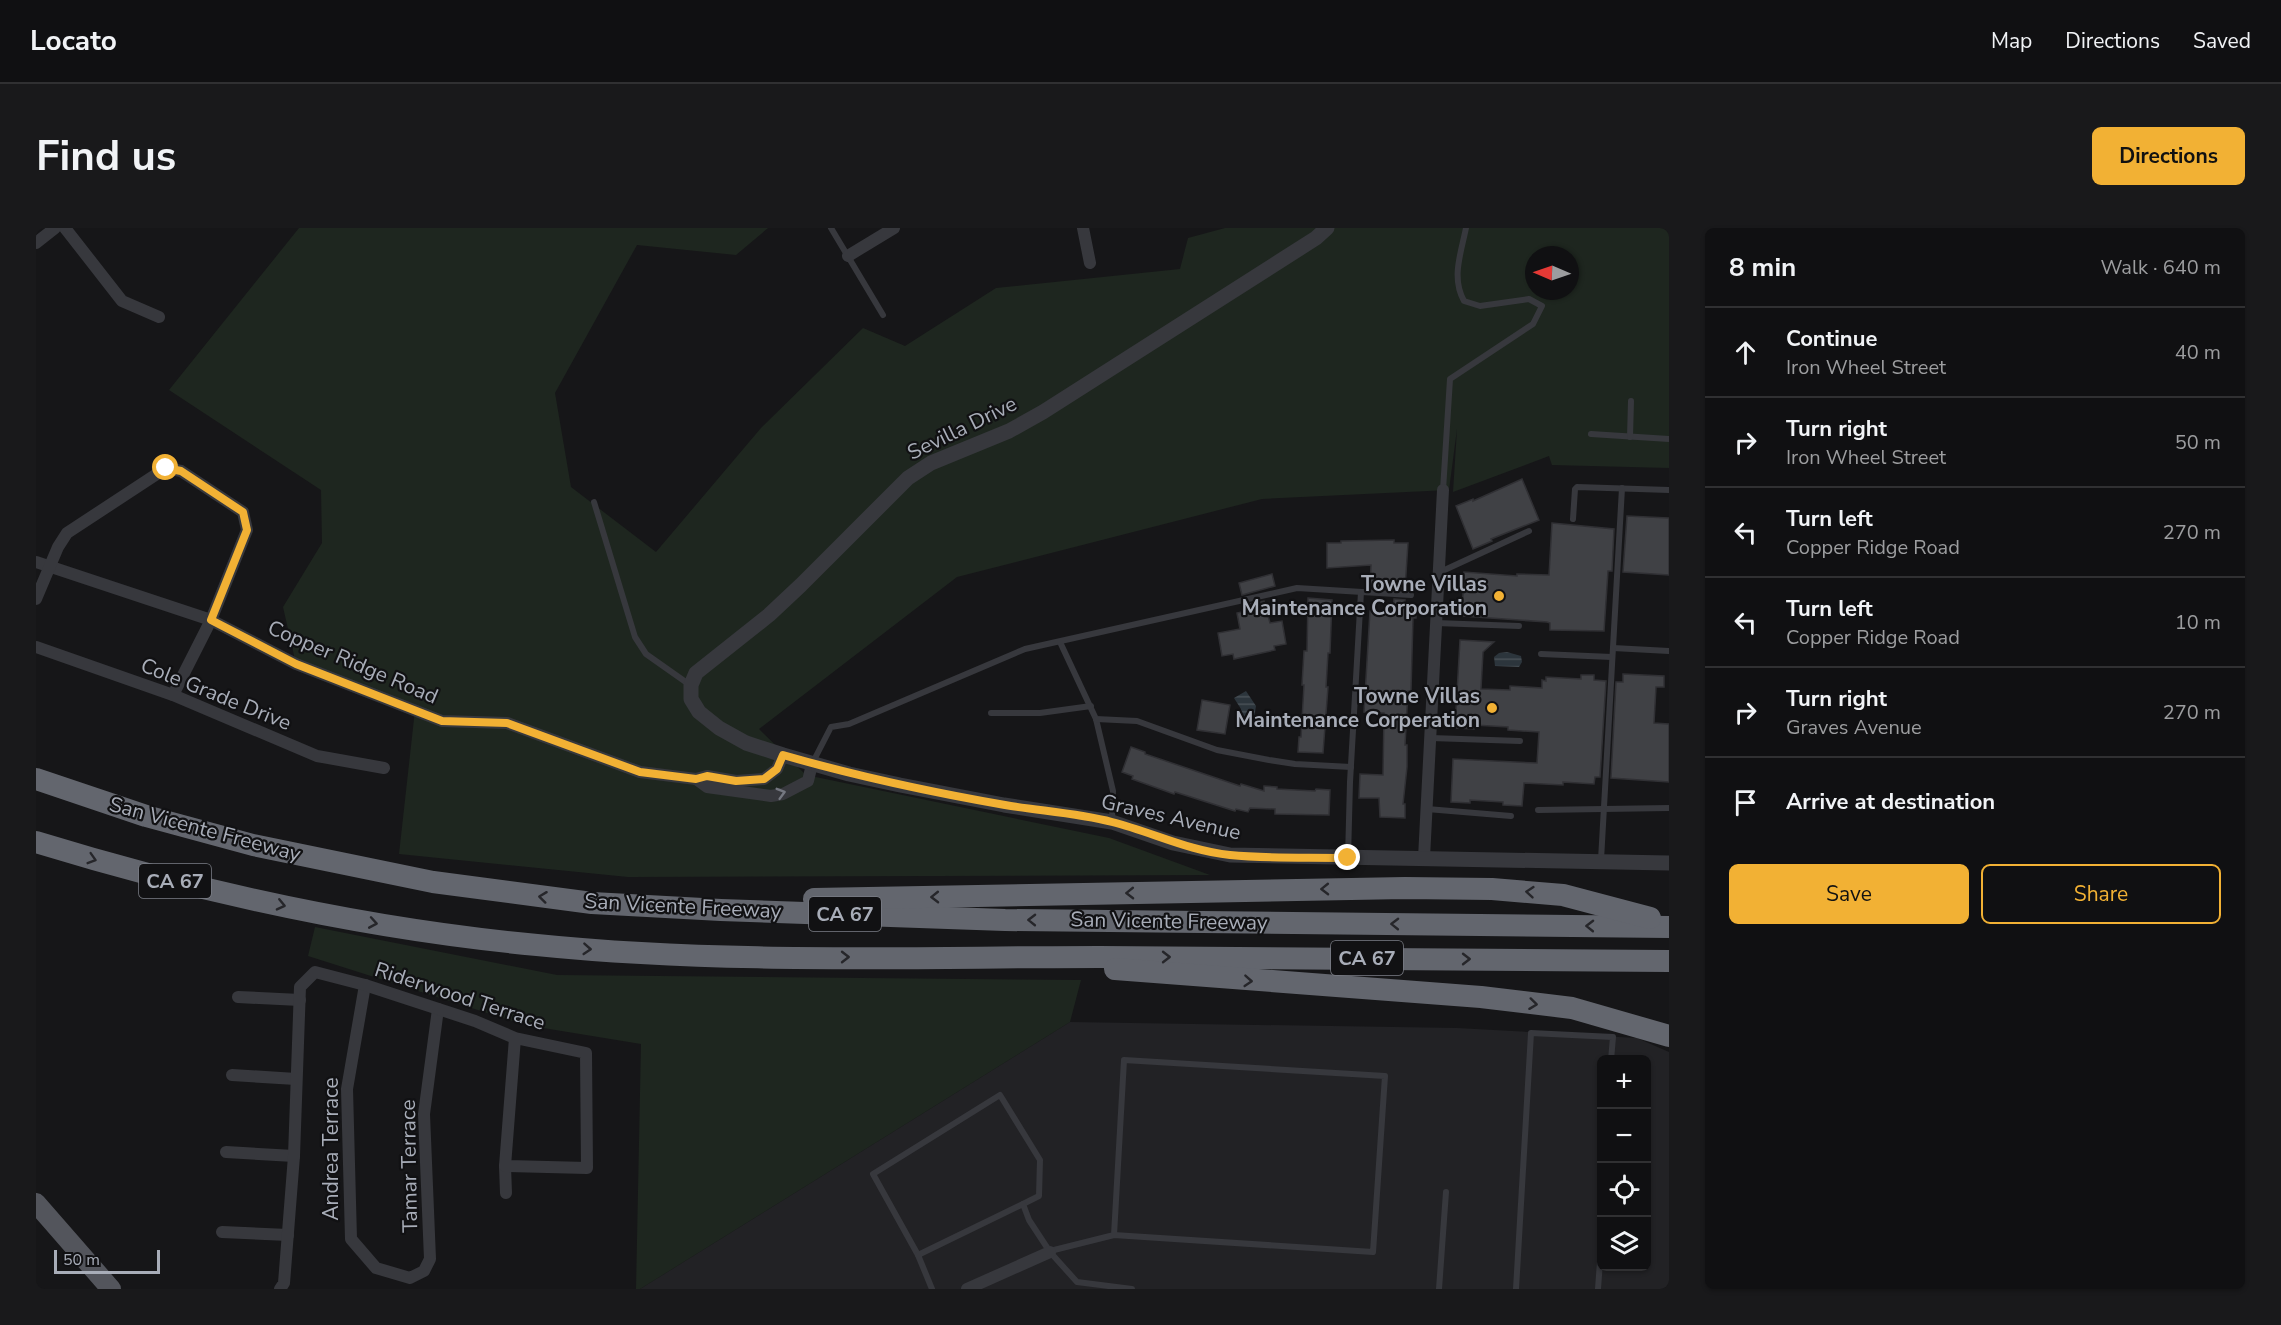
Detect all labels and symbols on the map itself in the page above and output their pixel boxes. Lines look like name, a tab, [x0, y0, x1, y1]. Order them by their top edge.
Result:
north arrow	[1525, 246, 1579, 300]
street label: Sevilla Drive	[903, 389, 1021, 467]
route start	[152, 454, 178, 480]
place label: Towne Villas Maintenance Corporation	[1242, 570, 1487, 622]
marker: Towne Villas Maintenance Corporation	[1492, 589, 1506, 603]
street label: Copper Ridge Road	[264, 613, 442, 711]
street label: Cole Grade Drive	[137, 651, 295, 737]
place label: Towne Villas Maintenance Corperation	[1235, 682, 1480, 734]
marker: Towne Villas Maintenance Corperation	[1485, 701, 1499, 715]
street label: Graves Avenue	[1098, 787, 1244, 847]
one-way arrow	[775, 788, 786, 800]
street label: San Vicente Freeway	[106, 790, 304, 868]
route end	[1334, 844, 1360, 870]
one-way arrow	[86, 852, 97, 864]
road number: CA 67	[139, 864, 211, 898]
one-way arrow	[1321, 883, 1330, 896]
one-way arrow	[1526, 886, 1535, 899]
street label: San Vicente Freeway	[584, 887, 782, 925]
one-way arrow	[1126, 887, 1135, 899]
one-way arrow	[931, 890, 940, 903]
one-way arrow	[539, 891, 548, 903]
road number: CA 67	[809, 897, 881, 931]
one-way arrow	[276, 898, 286, 911]
street label: San Vicente Freeway	[1070, 905, 1268, 937]
one-way arrow	[1027, 914, 1036, 926]
one-way arrow	[368, 917, 377, 929]
one-way arrow	[1390, 918, 1399, 930]
one-way arrow	[1585, 920, 1594, 932]
road number: CA 67	[1331, 941, 1403, 975]
one-way arrow	[583, 942, 592, 955]
one-way arrow	[840, 951, 849, 963]
one-way arrow	[1162, 951, 1171, 963]
one-way arrow	[1462, 953, 1471, 965]
street label: Riderwood Terrace	[371, 955, 549, 1037]
one-way arrow	[1244, 974, 1253, 987]
one-way arrow	[1528, 997, 1538, 1009]
street label: Andrea Terrace	[317, 1077, 345, 1221]
street label: Tamar Terrace	[394, 1099, 424, 1233]
scale bar	[54, 1247, 160, 1274]

